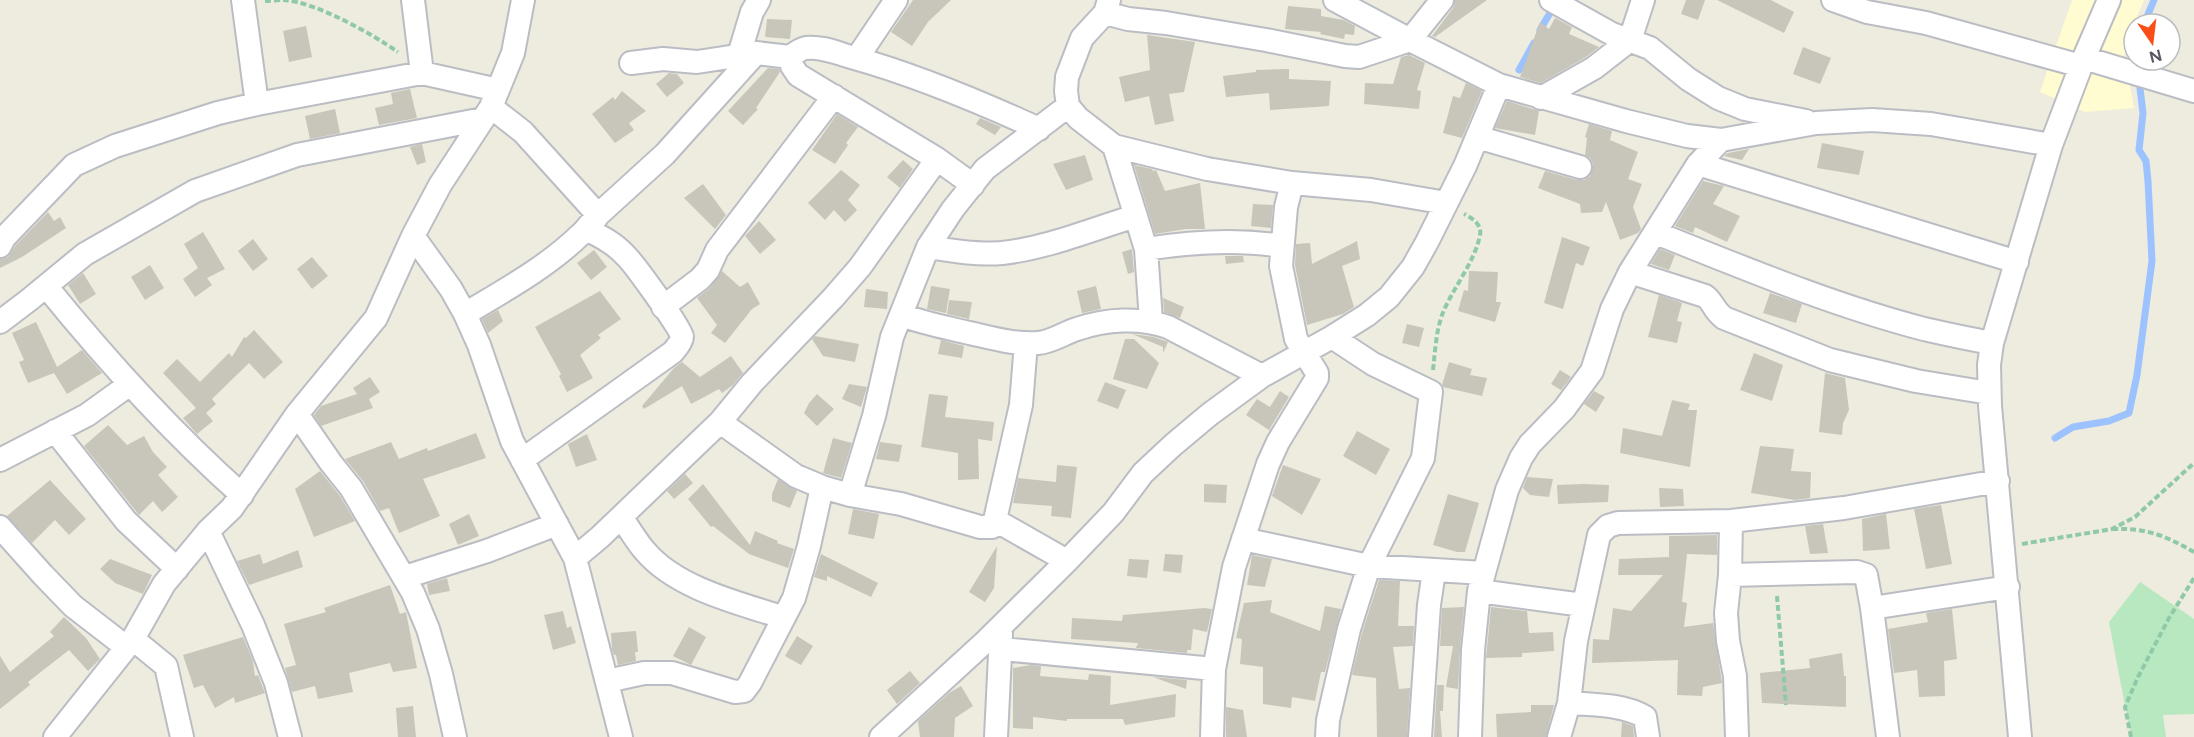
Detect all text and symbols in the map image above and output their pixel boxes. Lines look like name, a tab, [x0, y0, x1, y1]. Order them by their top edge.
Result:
north arrow	[2122, 12, 2182, 72]
text: N	[2147, 45, 2164, 67]

